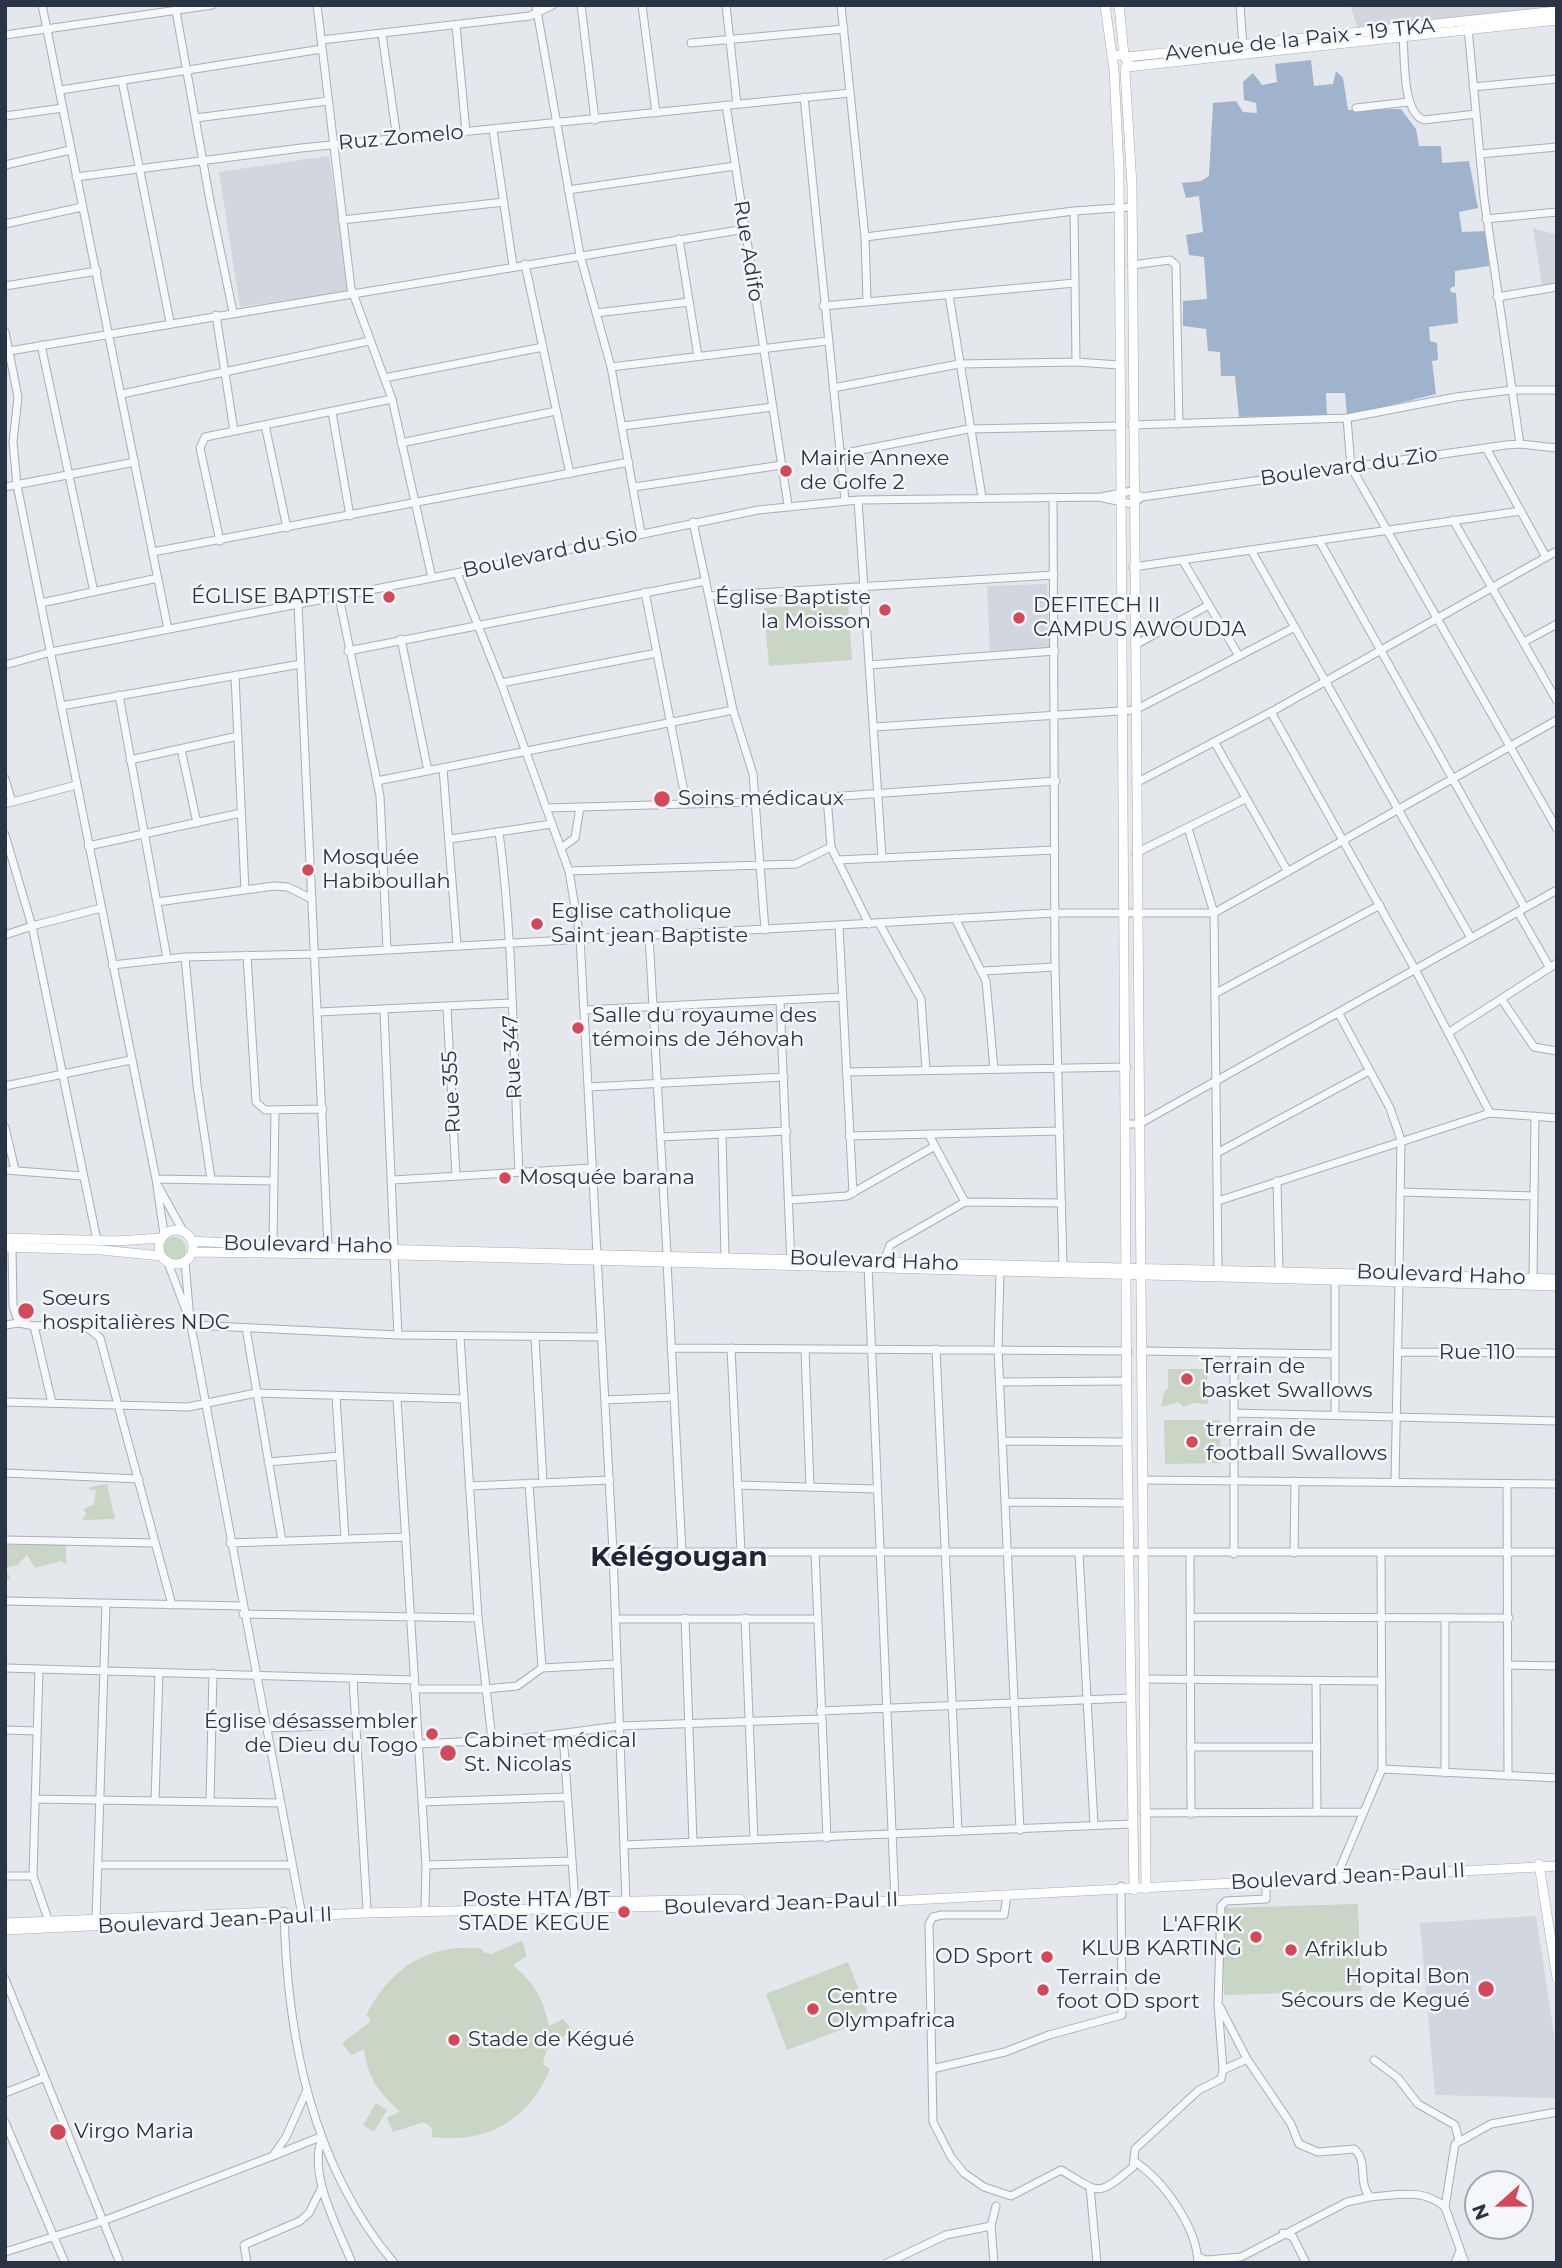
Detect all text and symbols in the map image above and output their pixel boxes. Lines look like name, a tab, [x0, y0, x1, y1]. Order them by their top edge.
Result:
street label: Avenue de la Paix - 19 TKA	[1164, 13, 1436, 67]
street label: Ruz Zomelo	[337, 120, 465, 156]
street label: Rue Adifo	[728, 198, 768, 304]
street label: Boulevard du Zio	[1259, 442, 1439, 492]
place label: Mairie Annexe de Golfe 2	[800, 446, 950, 496]
marker: Mairie Annexe de Golfe 2	[778, 463, 794, 479]
street label: Boulevard du Sio	[460, 522, 640, 584]
place label: ÉGLISE BAPTISTE	[191, 584, 375, 610]
place label: Église Baptiste la Moisson	[715, 585, 871, 635]
marker: ÉGLISE BAPTISTE	[381, 589, 397, 605]
place label: DEFITECH II CAMPUS AWOUDJA	[1033, 593, 1246, 643]
marker: Église Baptiste la Moisson	[877, 602, 893, 618]
marker: DEFITECH II CAMPUS AWOUDJA	[1011, 610, 1027, 626]
place label: Soins médicaux	[678, 786, 844, 812]
marker: Soins médicaux	[652, 789, 672, 809]
place label: Mosquée Habiboullah	[322, 845, 451, 895]
marker: Mosquée Habiboullah	[300, 862, 316, 878]
place label: Eglise catholique Saint jean Baptiste	[551, 899, 748, 949]
marker: Eglise catholique Saint jean Baptiste	[529, 916, 545, 932]
place label: Salle du royaume des témoins de Jéhovah	[592, 1003, 817, 1053]
street label: Rue 347	[498, 1014, 528, 1100]
marker: Salle du royaume des témoins de Jéhovah	[570, 1020, 586, 1036]
street label: Rue 355	[437, 1050, 467, 1134]
place label: Mosquée barana	[519, 1165, 695, 1191]
marker: Mosquée barana	[497, 1170, 513, 1186]
street label: Boulevard Haho	[223, 1231, 393, 1259]
street label: Boulevard Haho	[789, 1245, 959, 1277]
street label: Boulevard Haho	[1356, 1259, 1526, 1291]
place label: Sœurs hospitalières NDC	[42, 1286, 230, 1336]
marker: Sœurs hospitalières NDC	[16, 1301, 36, 1321]
street label: Rue 110	[1439, 1340, 1515, 1366]
place label: Terrain de basket Swallows	[1201, 1354, 1373, 1404]
marker: Terrain de basket Swallows	[1179, 1371, 1195, 1387]
place label: trerrain de football Swallows	[1206, 1417, 1387, 1467]
marker: trerrain de football Swallows	[1184, 1434, 1200, 1450]
district label: Kélégougan	[590, 1541, 768, 1575]
place label: Église désassembler de Dieu du Togo	[204, 1709, 418, 1759]
marker: Église désassembler de Dieu du Togo	[424, 1726, 440, 1742]
place label: Cabinet médical St. Nicolas	[464, 1728, 637, 1778]
marker: Cabinet médical St. Nicolas	[438, 1743, 458, 1763]
street label: Boulevard Jean-Paul II	[1230, 1858, 1466, 1896]
place label: Poste HTA /BT STADE KEGUE	[458, 1887, 610, 1937]
street label: Boulevard Jean-Paul II	[663, 1887, 899, 1921]
street label: Boulevard Jean-Paul II	[97, 1902, 333, 1940]
marker: Poste HTA /BT STADE KEGUE	[616, 1904, 632, 1920]
place label: L'AFRIK KLUB KARTING	[1081, 1912, 1242, 1962]
marker: L'AFRIK KLUB KARTING	[1248, 1929, 1264, 1945]
place label: Afriklub	[1305, 1937, 1388, 1963]
marker: Afriklub	[1283, 1942, 1299, 1958]
place label: OD Sport	[935, 1944, 1033, 1970]
marker: OD Sport	[1039, 1949, 1055, 1965]
place label: Hopital Bon Sécours de Kegué	[1281, 1964, 1470, 2014]
place label: Terrain de foot OD sport	[1057, 1965, 1200, 2015]
marker: Hopital Bon Sécours de Kegué	[1476, 1979, 1496, 1999]
marker: Terrain de foot OD sport	[1035, 1982, 1051, 1998]
place label: Centre Olympafrica	[827, 1984, 956, 2034]
marker: Centre Olympafrica	[805, 2001, 821, 2017]
place label: Stade de Kégué	[468, 2027, 635, 2053]
marker: Stade de Kégué	[446, 2032, 462, 2048]
place label: Virgo Maria	[74, 2119, 194, 2145]
marker: Virgo Maria	[48, 2122, 68, 2142]
north arrow	[1464, 2170, 1534, 2240]
text: N	[1467, 2201, 1494, 2223]

